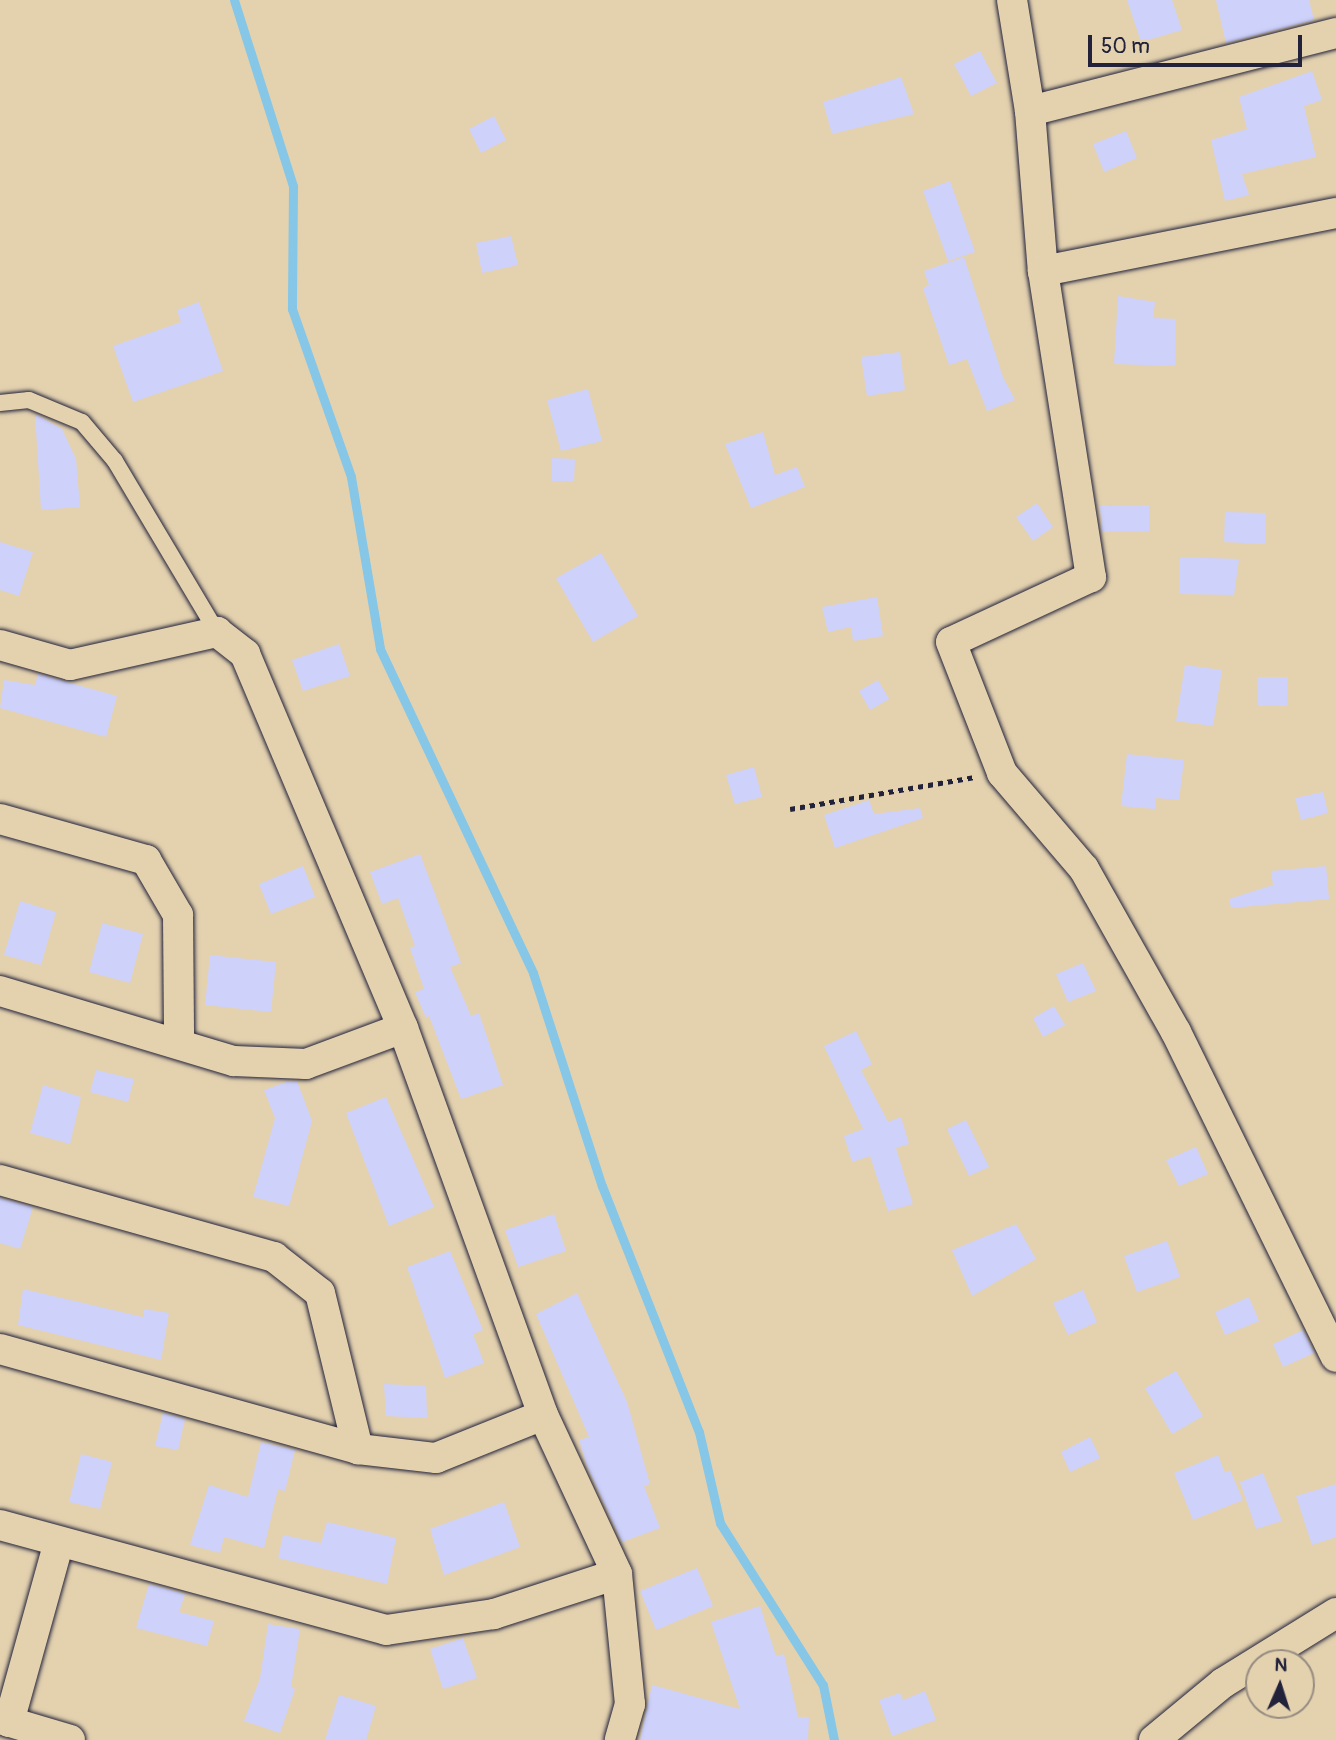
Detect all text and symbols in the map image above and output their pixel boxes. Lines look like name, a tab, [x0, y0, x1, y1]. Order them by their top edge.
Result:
scale bar	[1091, 21, 1304, 65]
text: 50 m	[1101, 33, 1150, 60]
north arrow	[1245, 1649, 1315, 1719]
text: N	[1274, 1653, 1288, 1677]

